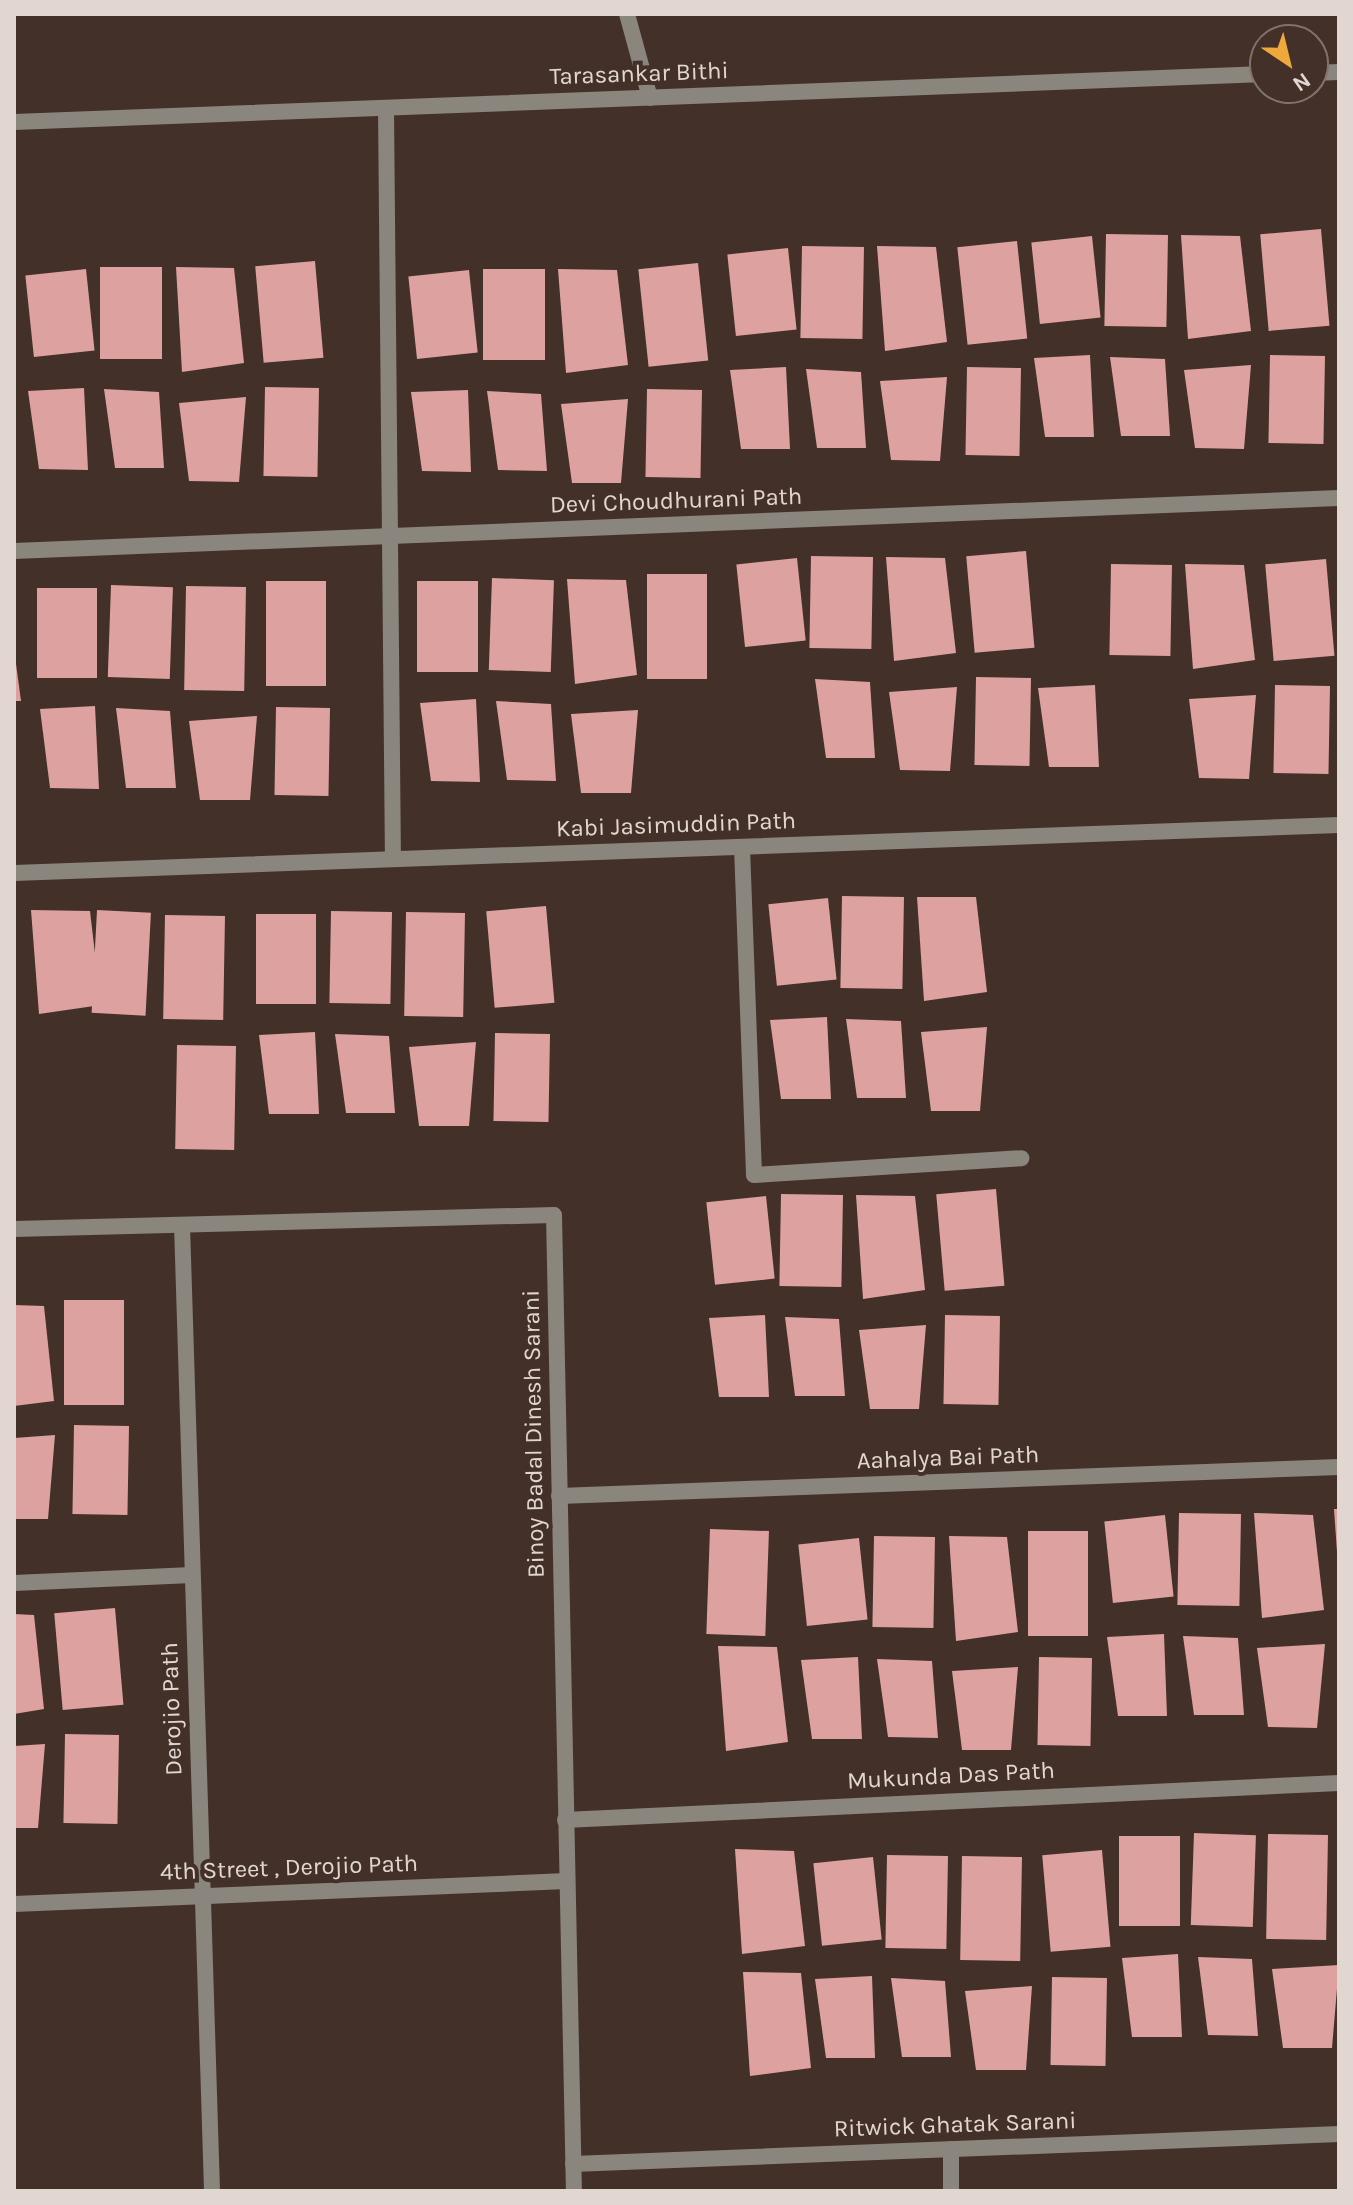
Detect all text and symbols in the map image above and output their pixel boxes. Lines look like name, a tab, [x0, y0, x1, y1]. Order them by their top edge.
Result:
north arrow	[1249, 24, 1329, 104]
street label: Tarasankar Bithi	[549, 56, 729, 92]
text: N	[1288, 67, 1316, 97]
street label: Devi Choudhurani Path	[549, 482, 803, 520]
street label: Kabi Jasimuddin Path	[555, 806, 797, 844]
street label: Binoy Badal Dinesh Sarani	[517, 1290, 551, 1578]
street label: Aahalya Bai Path	[856, 1440, 1040, 1476]
street label: Derojio Path	[155, 1642, 189, 1776]
street label: Mukunda Das Path	[846, 1756, 1056, 1796]
street label: 4th Street , Derojio Path	[159, 1849, 419, 1887]
street label: Ritwick Ghatak Sarani	[833, 2106, 1077, 2144]

